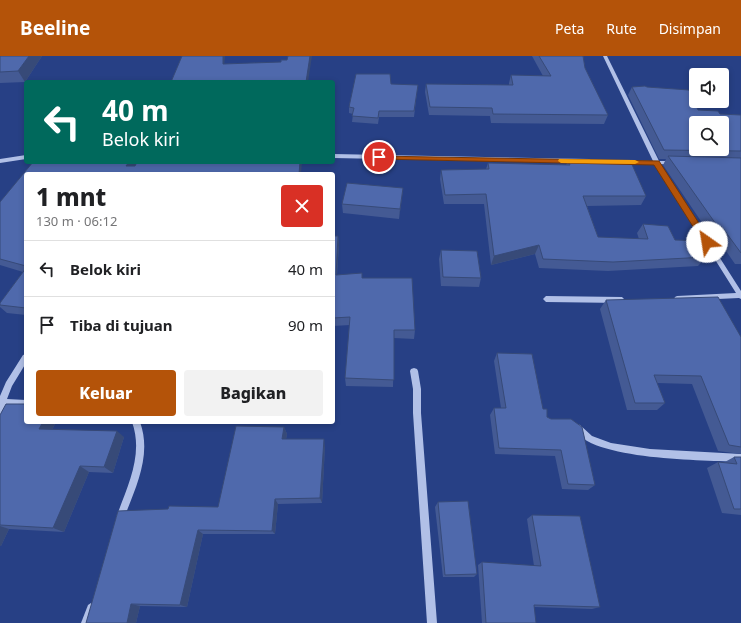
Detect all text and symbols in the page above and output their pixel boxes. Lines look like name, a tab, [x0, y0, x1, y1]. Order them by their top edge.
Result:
text: Beeline	[20, 15, 90, 41]
text: Peta	[555, 19, 584, 38]
text: Rute	[606, 19, 637, 38]
text: Disimpan	[659, 19, 721, 38]
map controls	[689, 68, 729, 156]
button: sound	[689, 68, 729, 108]
text: 40 m	[102, 91, 169, 129]
icon: left	[36, 96, 88, 148]
button: search	[689, 116, 729, 156]
text: Belok kiri	[102, 127, 180, 151]
pin	[362, 140, 396, 174]
icon: arrive	[368, 146, 390, 168]
text: 1 mnt	[36, 180, 106, 213]
button: close	[281, 185, 323, 227]
text: 130 m · 06:12	[36, 212, 117, 230]
position arrow	[686, 221, 728, 263]
icon: left	[36, 258, 58, 280]
text: Belok kiri	[70, 259, 141, 279]
text: 40 m	[288, 259, 323, 279]
icon: arrive	[36, 314, 58, 336]
text: Tiba di tujuan	[70, 315, 173, 335]
text: 90 m	[288, 315, 323, 335]
button: Keluar	[36, 370, 176, 416]
button: Bagikan	[184, 370, 323, 416]

